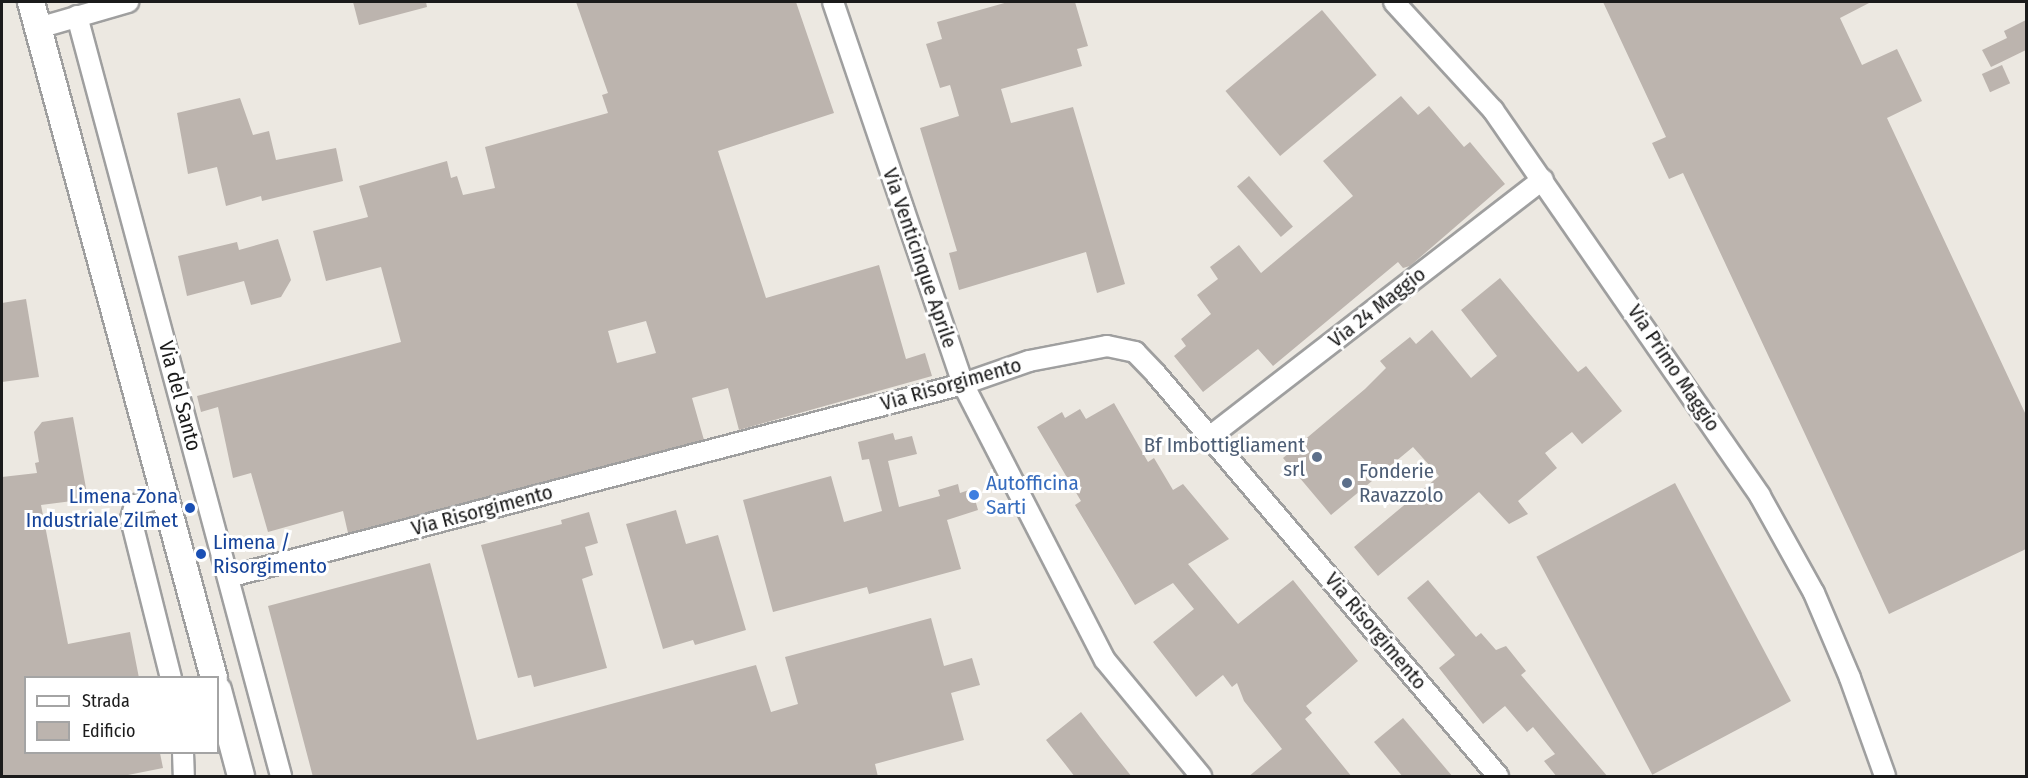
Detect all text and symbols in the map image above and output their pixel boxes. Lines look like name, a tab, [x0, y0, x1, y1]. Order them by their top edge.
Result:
street label: Via Venticinque Aprile	[877, 165, 963, 351]
street label: Via 24 Maggio	[1323, 261, 1431, 353]
street label: Via Primo Maggio	[1622, 300, 1726, 436]
street label: Via del Santo	[153, 338, 207, 454]
street label: Via Risorgimento	[878, 352, 1024, 416]
place label: Bf Imbottigliament srl	[1144, 432, 1305, 482]
marker: Bf Imbottigliament srl	[1310, 450, 1324, 464]
place label: Fonderie Ravazzolo	[1359, 458, 1444, 508]
place label: Autofficina Sarti	[986, 470, 1079, 520]
marker: Fonderie Ravazzolo	[1340, 476, 1354, 490]
street label: Via Risorgimento	[409, 479, 555, 541]
place label: Limena Zona Industriale Zilmet	[26, 483, 178, 533]
marker: Autofficina Sarti	[967, 488, 981, 502]
marker: Limena Zona Industriale Zilmet	[183, 501, 197, 515]
place label: Limena / Risorgimento	[213, 529, 327, 579]
marker: Limena / Risorgimento	[194, 547, 208, 561]
street label: Via Risorgimento	[1320, 567, 1432, 695]
legend	[24, 676, 219, 754]
text: Strada	[82, 690, 130, 712]
text: Edificio	[82, 720, 135, 742]

